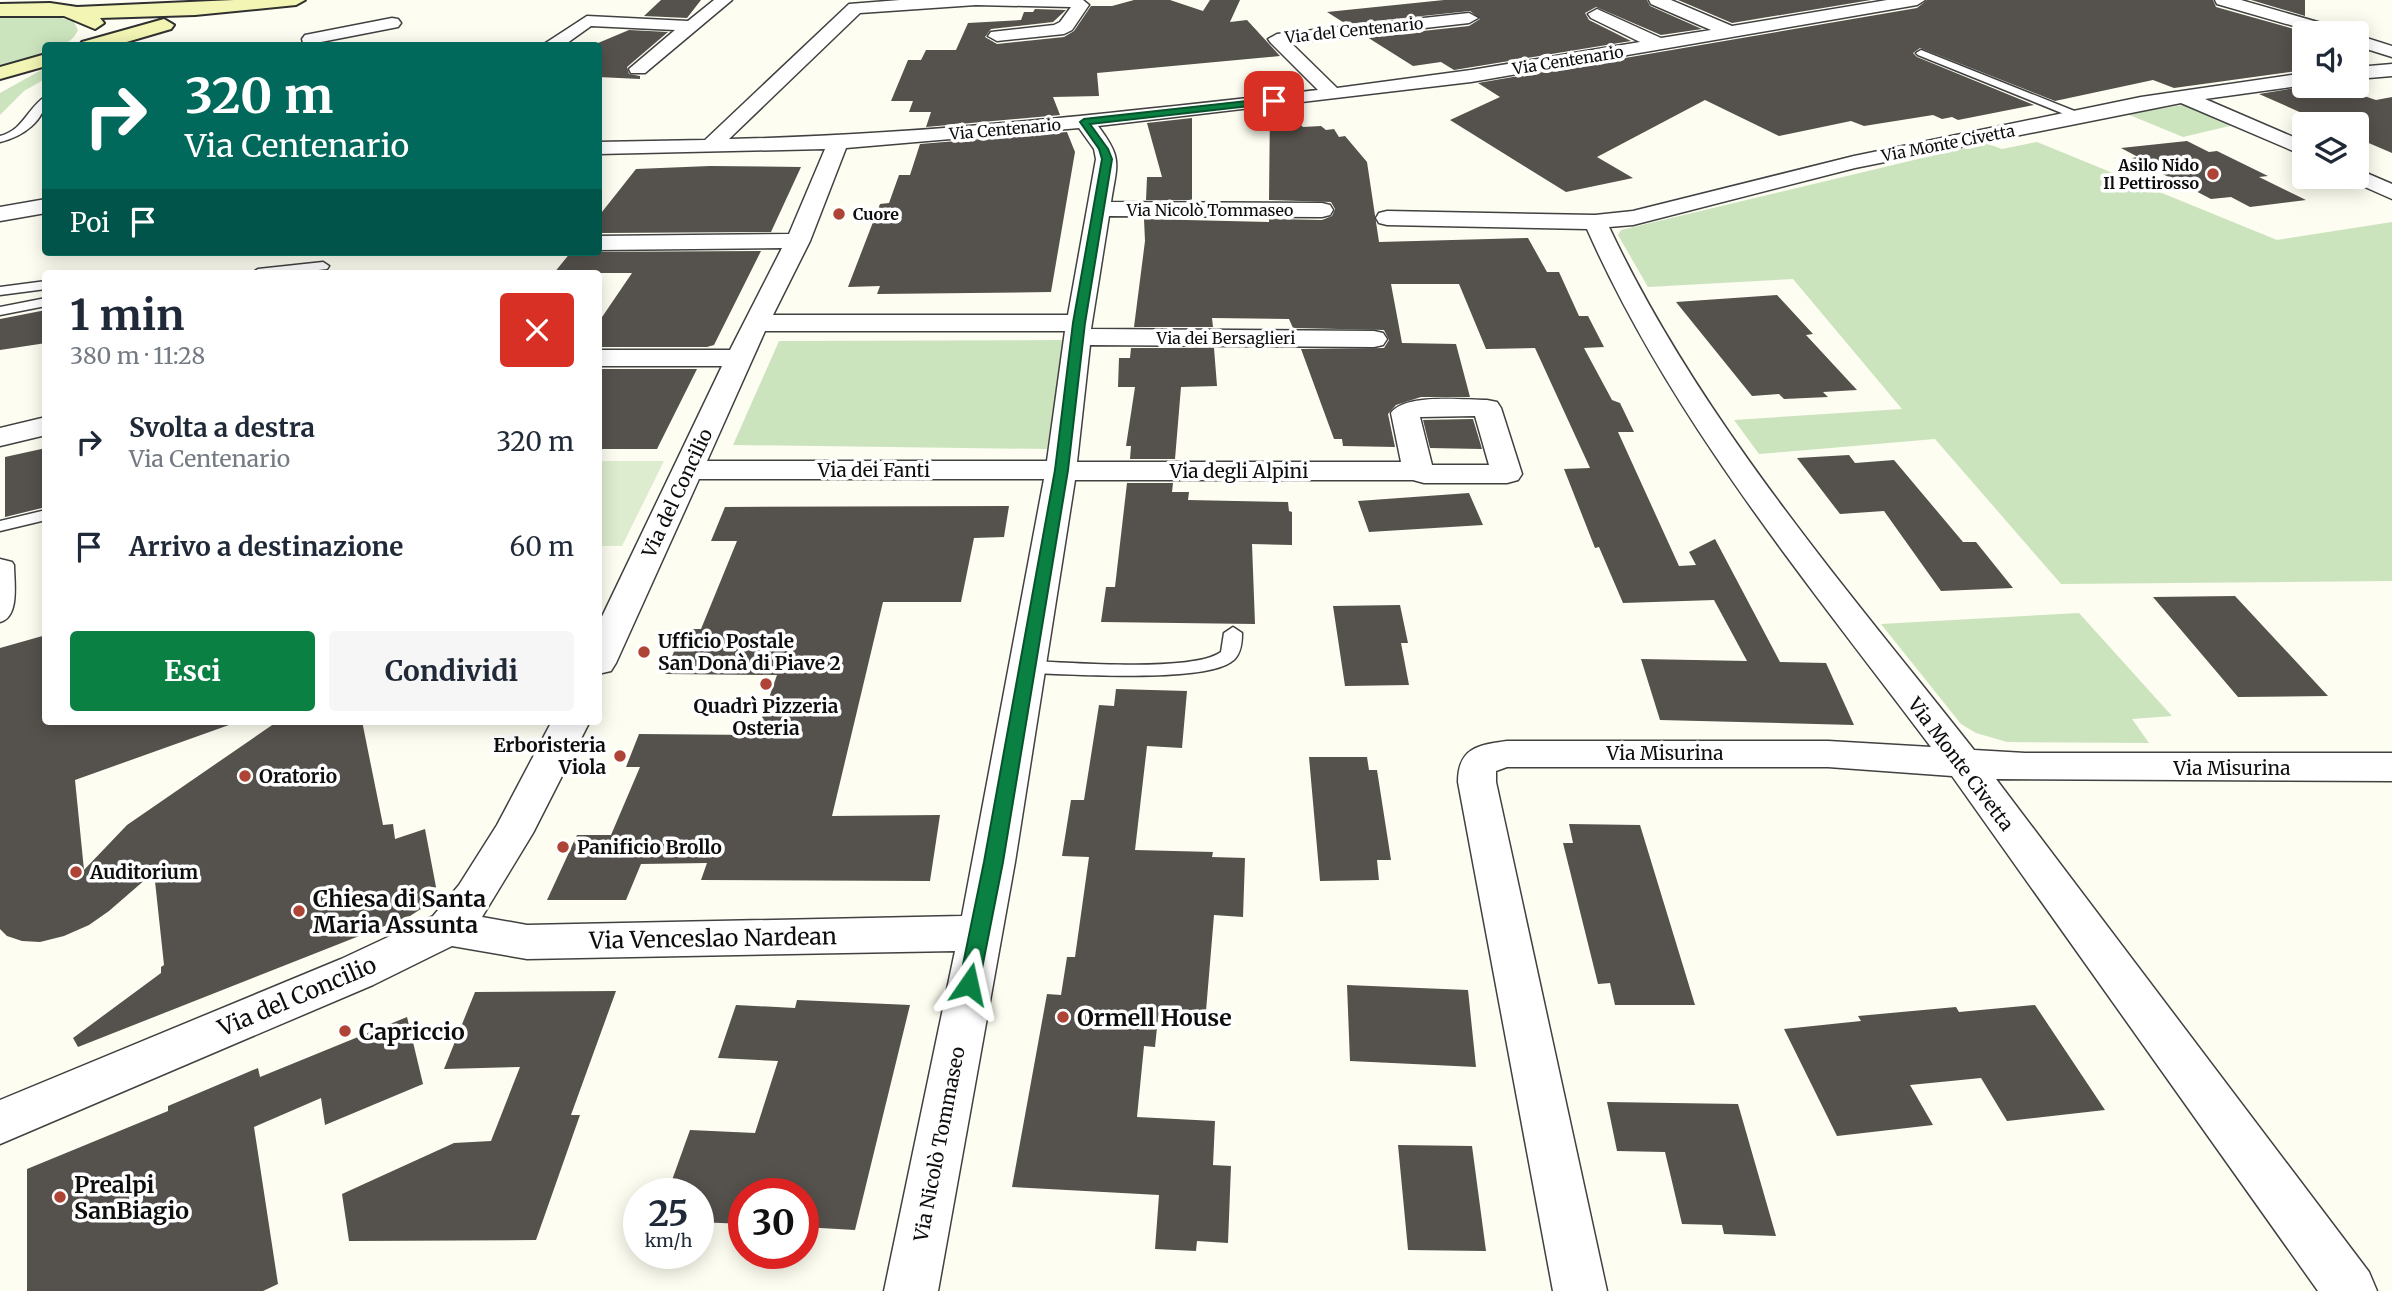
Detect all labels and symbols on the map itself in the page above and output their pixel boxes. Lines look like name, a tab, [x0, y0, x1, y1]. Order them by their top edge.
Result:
street label: Via del Centenario	[1283, 13, 1424, 47]
street label: Via Centenario	[1510, 41, 1625, 79]
pin	[1244, 71, 1304, 131]
street label: Via Centenario	[947, 114, 1062, 144]
street label: Via Monte Civetta	[1879, 120, 2017, 166]
place label: Asilo Nido Il Pettirosso	[2103, 155, 2199, 193]
marker: Asilo Nido Il Pettirosso	[2205, 166, 2221, 182]
street label: Via Nicolò Tommaseo	[1126, 200, 1293, 220]
place label: Cuore	[853, 204, 899, 224]
marker: Cuore	[831, 206, 847, 222]
street label: Via dei Bersaglieri	[1156, 328, 1295, 348]
street label: Via del Concilio	[636, 425, 717, 562]
street label: Via dei Fanti	[817, 458, 930, 482]
street label: Via degli Alpini	[1169, 459, 1308, 483]
place label: Ufficio Postale San Donà di Piave 2	[658, 629, 841, 675]
marker: Ufficio Postale San Donà di Piave 2	[636, 644, 652, 660]
marker: Quadrì Pizzeria Osteria	[758, 676, 774, 692]
street label: Via Monte Civetta	[1902, 692, 2019, 835]
place label: Quadrì Pizzeria Osteria	[694, 694, 839, 740]
place label: Erboristeria Viola	[493, 733, 606, 779]
street label: Via Misurina	[1606, 741, 1723, 765]
marker: Erboristeria Viola	[612, 748, 628, 764]
street label: Via Misurina	[2173, 756, 2290, 780]
place label: Oratorio	[259, 764, 337, 788]
marker: Oratorio	[237, 768, 253, 784]
place label: Panificio Brollo	[577, 835, 722, 859]
marker: Panificio Brollo	[555, 839, 571, 855]
place label: Auditorium	[89, 860, 198, 884]
marker: Auditorium	[68, 864, 84, 880]
place label: Chiesa di Santa Maria Assunta	[313, 884, 486, 939]
marker: Chiesa di Santa Maria Assunta	[291, 903, 307, 919]
street label: Via Venceslao Nardean	[588, 921, 837, 955]
position arrow	[932, 947, 1006, 1021]
street label: Via del Concilio	[213, 950, 381, 1043]
place label: Ormell House	[1077, 1003, 1232, 1032]
marker: Ormell House	[1055, 1009, 1071, 1025]
place label: Capriccio	[359, 1017, 465, 1046]
marker: Capriccio	[337, 1023, 353, 1039]
street label: Via Nicolò Tommaseo	[908, 1045, 970, 1244]
place label: Prealpi SanBiagio	[74, 1170, 189, 1225]
speed limit sign: 30	[728, 1178, 819, 1269]
marker: Prealpi SanBiagio	[52, 1189, 68, 1205]

